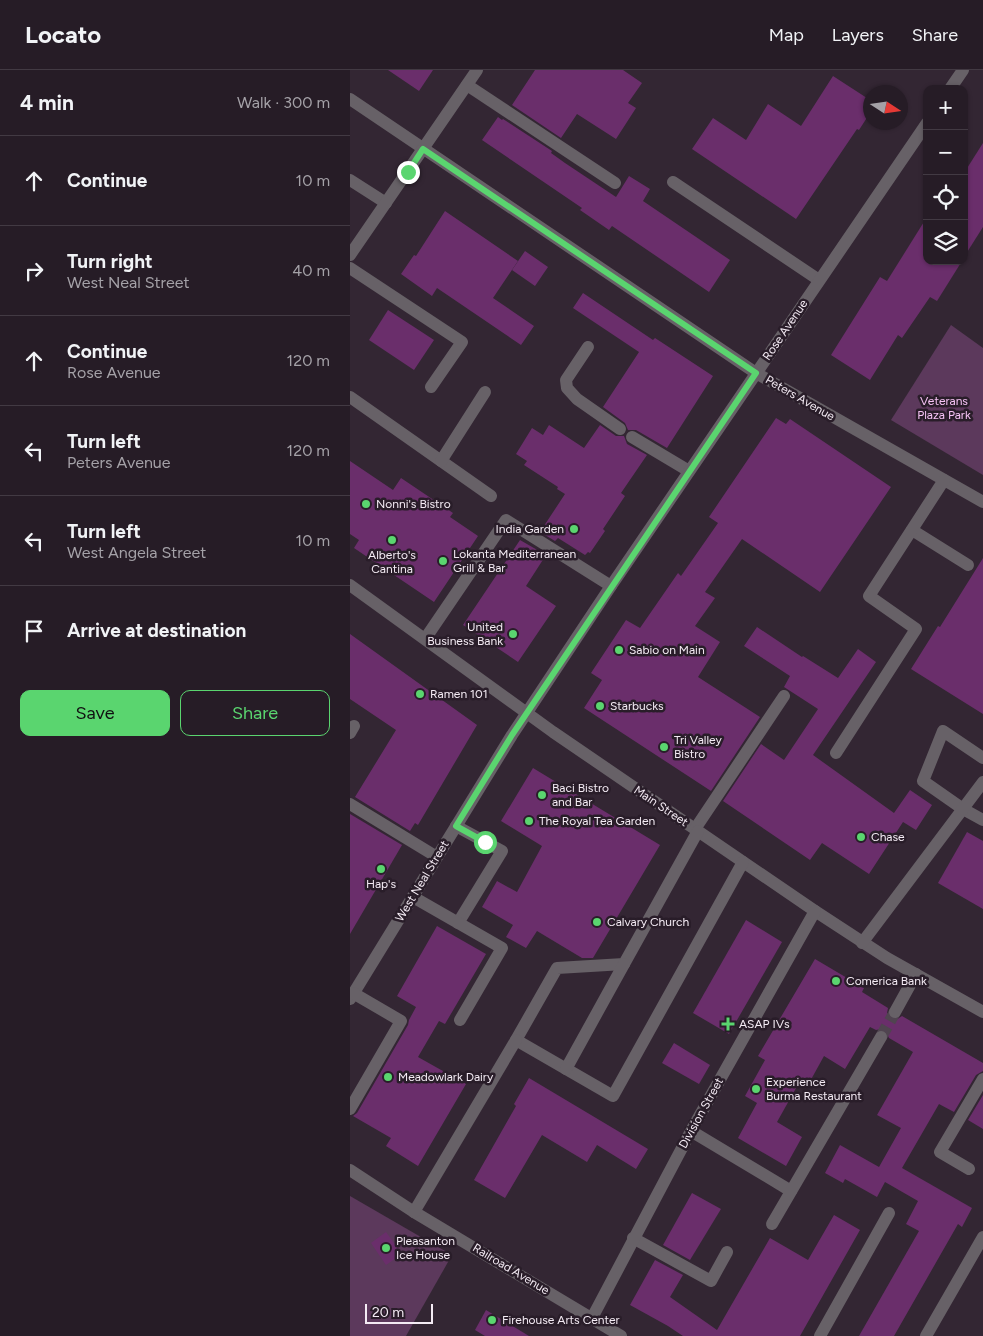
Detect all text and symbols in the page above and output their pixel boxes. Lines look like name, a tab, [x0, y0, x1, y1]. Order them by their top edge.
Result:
text: Locato	[25, 20, 101, 49]
text: Map	[769, 24, 804, 46]
text: Layers	[832, 24, 884, 46]
text: Share	[912, 24, 958, 46]
north arrow	[863, 85, 908, 130]
map controls	[923, 85, 968, 265]
button: +	[923, 85, 968, 130]
text: 4 min	[20, 90, 74, 115]
text: Walk · 300 m	[237, 93, 330, 112]
button: −	[923, 130, 968, 175]
route end	[397, 161, 420, 184]
icon: ahead	[20, 167, 48, 195]
text: Continue	[67, 169, 147, 192]
text: 10 m	[296, 171, 330, 190]
button: locate	[923, 175, 968, 220]
button: layers	[923, 220, 968, 265]
text: Turn right	[67, 250, 153, 273]
icon: right	[20, 257, 48, 285]
text: 40 m	[292, 261, 330, 280]
text: West Neal Street	[67, 273, 189, 292]
street label: Rose Avenue	[760, 297, 811, 363]
text: Continue	[67, 340, 147, 363]
icon: ahead	[20, 347, 48, 375]
text: 120 m	[287, 351, 330, 370]
text: Rose Avenue	[67, 363, 161, 382]
street label: Peters Avenue	[763, 373, 837, 424]
park label: Veterans Plaza Park	[917, 394, 971, 422]
text: Turn left	[67, 430, 141, 453]
icon: left	[20, 437, 48, 465]
text: 120 m	[287, 441, 330, 460]
text: Peters Avenue	[67, 453, 171, 472]
place label: Nonni's Bistro	[376, 497, 451, 511]
marker: Nonni's Bistro	[360, 498, 372, 510]
text: Turn left	[67, 520, 141, 543]
place label: India Garden	[496, 522, 564, 536]
marker: India Garden	[568, 523, 580, 535]
icon: left	[20, 527, 48, 555]
text: 10 m	[296, 531, 330, 550]
marker: Alberto's Cantina	[386, 534, 398, 546]
text: West Angela Street	[67, 543, 206, 562]
place label: Lokanta Mediterranean Grill & Bar	[453, 547, 576, 575]
place label: Alberto's Cantina	[368, 548, 416, 576]
marker: Lokanta Mediterranean Grill & Bar	[437, 555, 449, 567]
icon: arrive	[20, 617, 48, 645]
text: Arrive at destination	[67, 619, 246, 642]
place label: United Business Bank	[427, 620, 503, 648]
marker: United Business Bank	[507, 628, 519, 640]
place label: Sabio on Main	[629, 643, 705, 657]
marker: Sabio on Main	[613, 644, 625, 656]
place label: Ramen 101	[430, 687, 488, 701]
marker: Ramen 101	[414, 688, 426, 700]
button: Save	[20, 690, 170, 736]
button: Share	[180, 690, 330, 736]
place label: Starbucks	[610, 699, 664, 713]
marker: Starbucks	[594, 700, 606, 712]
place label: Tri Valley Bistro	[674, 733, 722, 761]
marker: Tri Valley Bistro	[658, 741, 670, 753]
place label: Baci Bistro and Bar	[552, 781, 609, 809]
street label: Main Street	[631, 783, 691, 829]
marker: Baci Bistro and Bar	[536, 789, 548, 801]
place label: The Royal Tea Garden	[539, 814, 655, 828]
marker: The Royal Tea Garden	[523, 815, 535, 827]
place label: Chase	[871, 830, 905, 844]
route start	[474, 831, 497, 854]
marker: Chase	[855, 831, 867, 843]
street label: West Neal Street	[392, 838, 452, 924]
marker: Hap's	[375, 863, 387, 875]
place label: Hap's	[366, 877, 397, 891]
place label: Calvary Church	[607, 915, 690, 929]
marker: Calvary Church	[591, 916, 603, 928]
place label: Comerica Bank	[846, 974, 927, 988]
marker: Comerica Bank	[830, 975, 842, 987]
marker: ASAP IVs	[721, 1017, 735, 1031]
place label: ASAP IVs	[739, 1017, 790, 1031]
place label: Meadowlark Dairy	[398, 1070, 494, 1084]
marker: Meadowlark Dairy	[382, 1071, 394, 1083]
street label: Division Street	[676, 1075, 726, 1151]
place label: Experience Burma Restaurant	[766, 1075, 862, 1103]
marker: Experience Burma Restaurant	[750, 1083, 762, 1095]
place label: Pleasanton Ice House	[396, 1234, 455, 1262]
street label: Railroad Avenue	[470, 1241, 552, 1298]
marker: Pleasanton Ice House	[380, 1242, 392, 1254]
scale bar	[365, 1301, 432, 1324]
text: 20 m	[372, 1304, 404, 1321]
place label: Firehouse Arts Center	[502, 1313, 620, 1327]
marker: Firehouse Arts Center	[486, 1314, 498, 1326]

